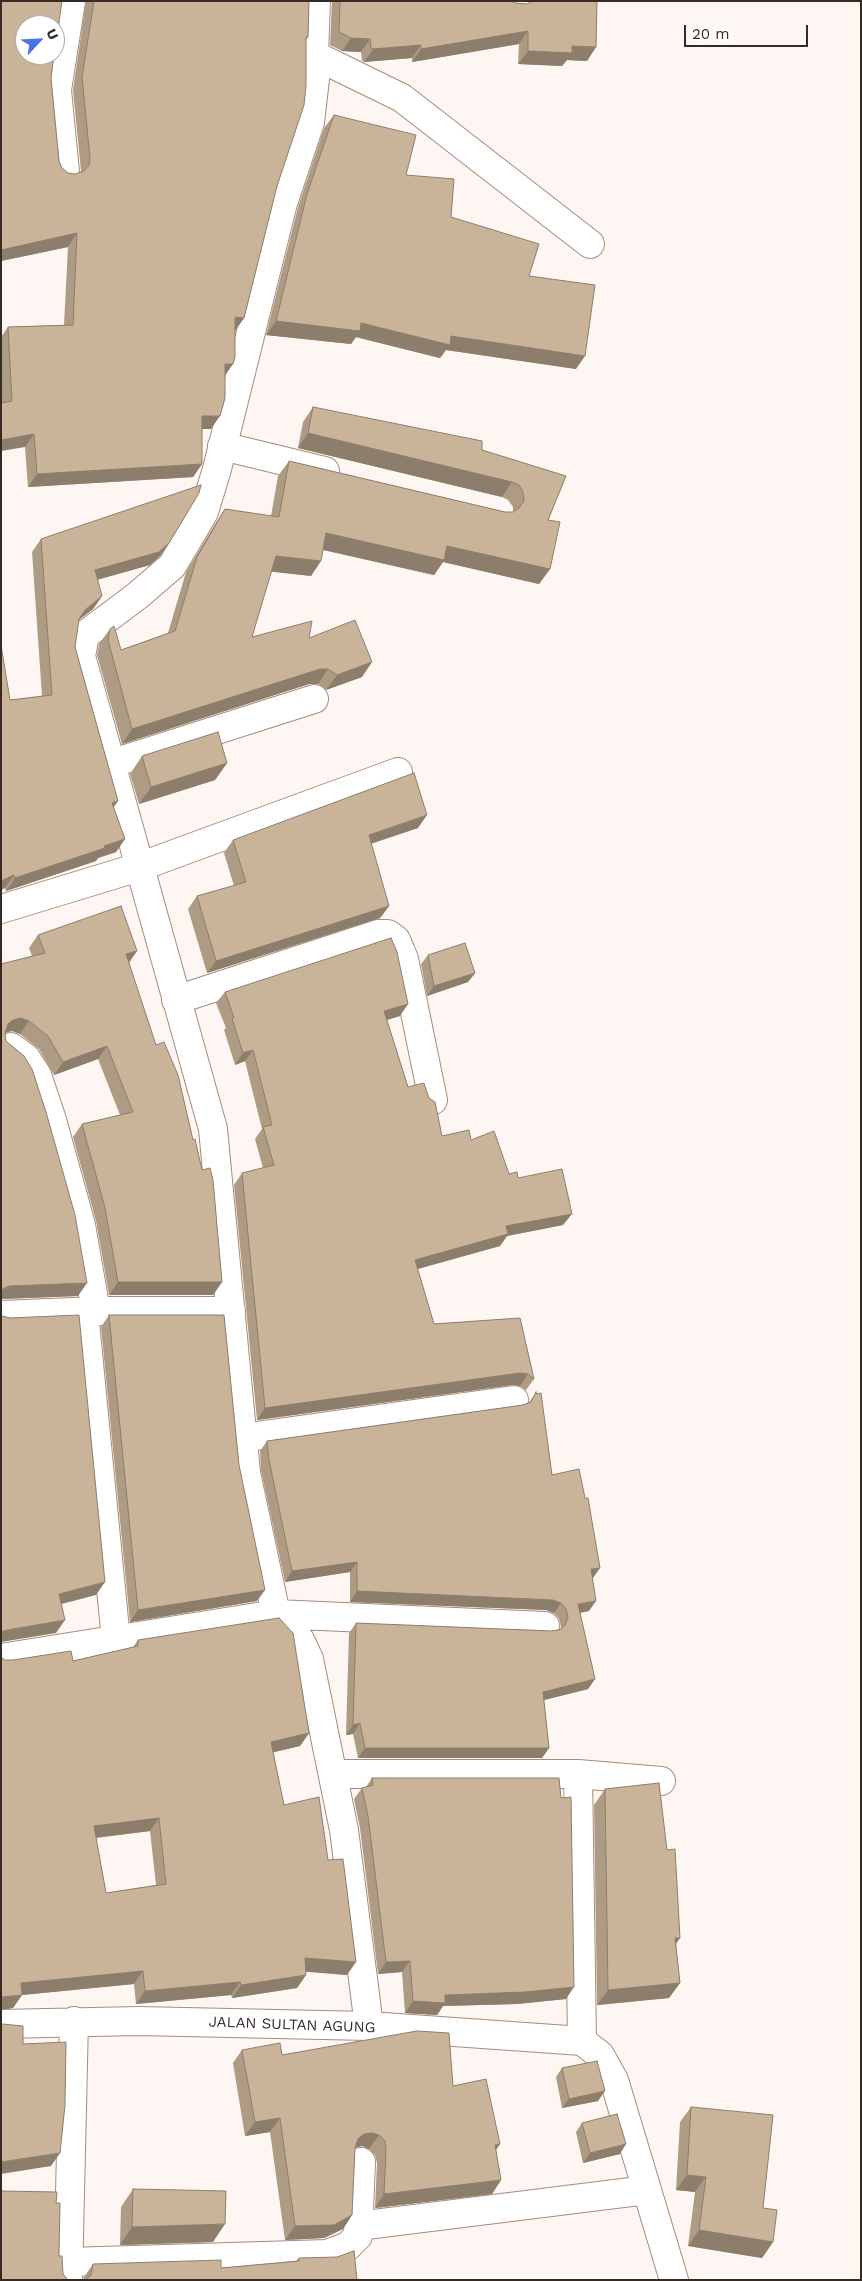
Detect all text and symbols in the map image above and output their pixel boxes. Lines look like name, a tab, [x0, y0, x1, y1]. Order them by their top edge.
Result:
north arrow	[15, 15, 65, 65]
scale bar	[687, 15, 811, 47]
text: 20 m	[692, 25, 730, 43]
text: U	[43, 26, 62, 42]
street label: JALAN SULTAN AGUNG	[208, 2013, 376, 2037]

